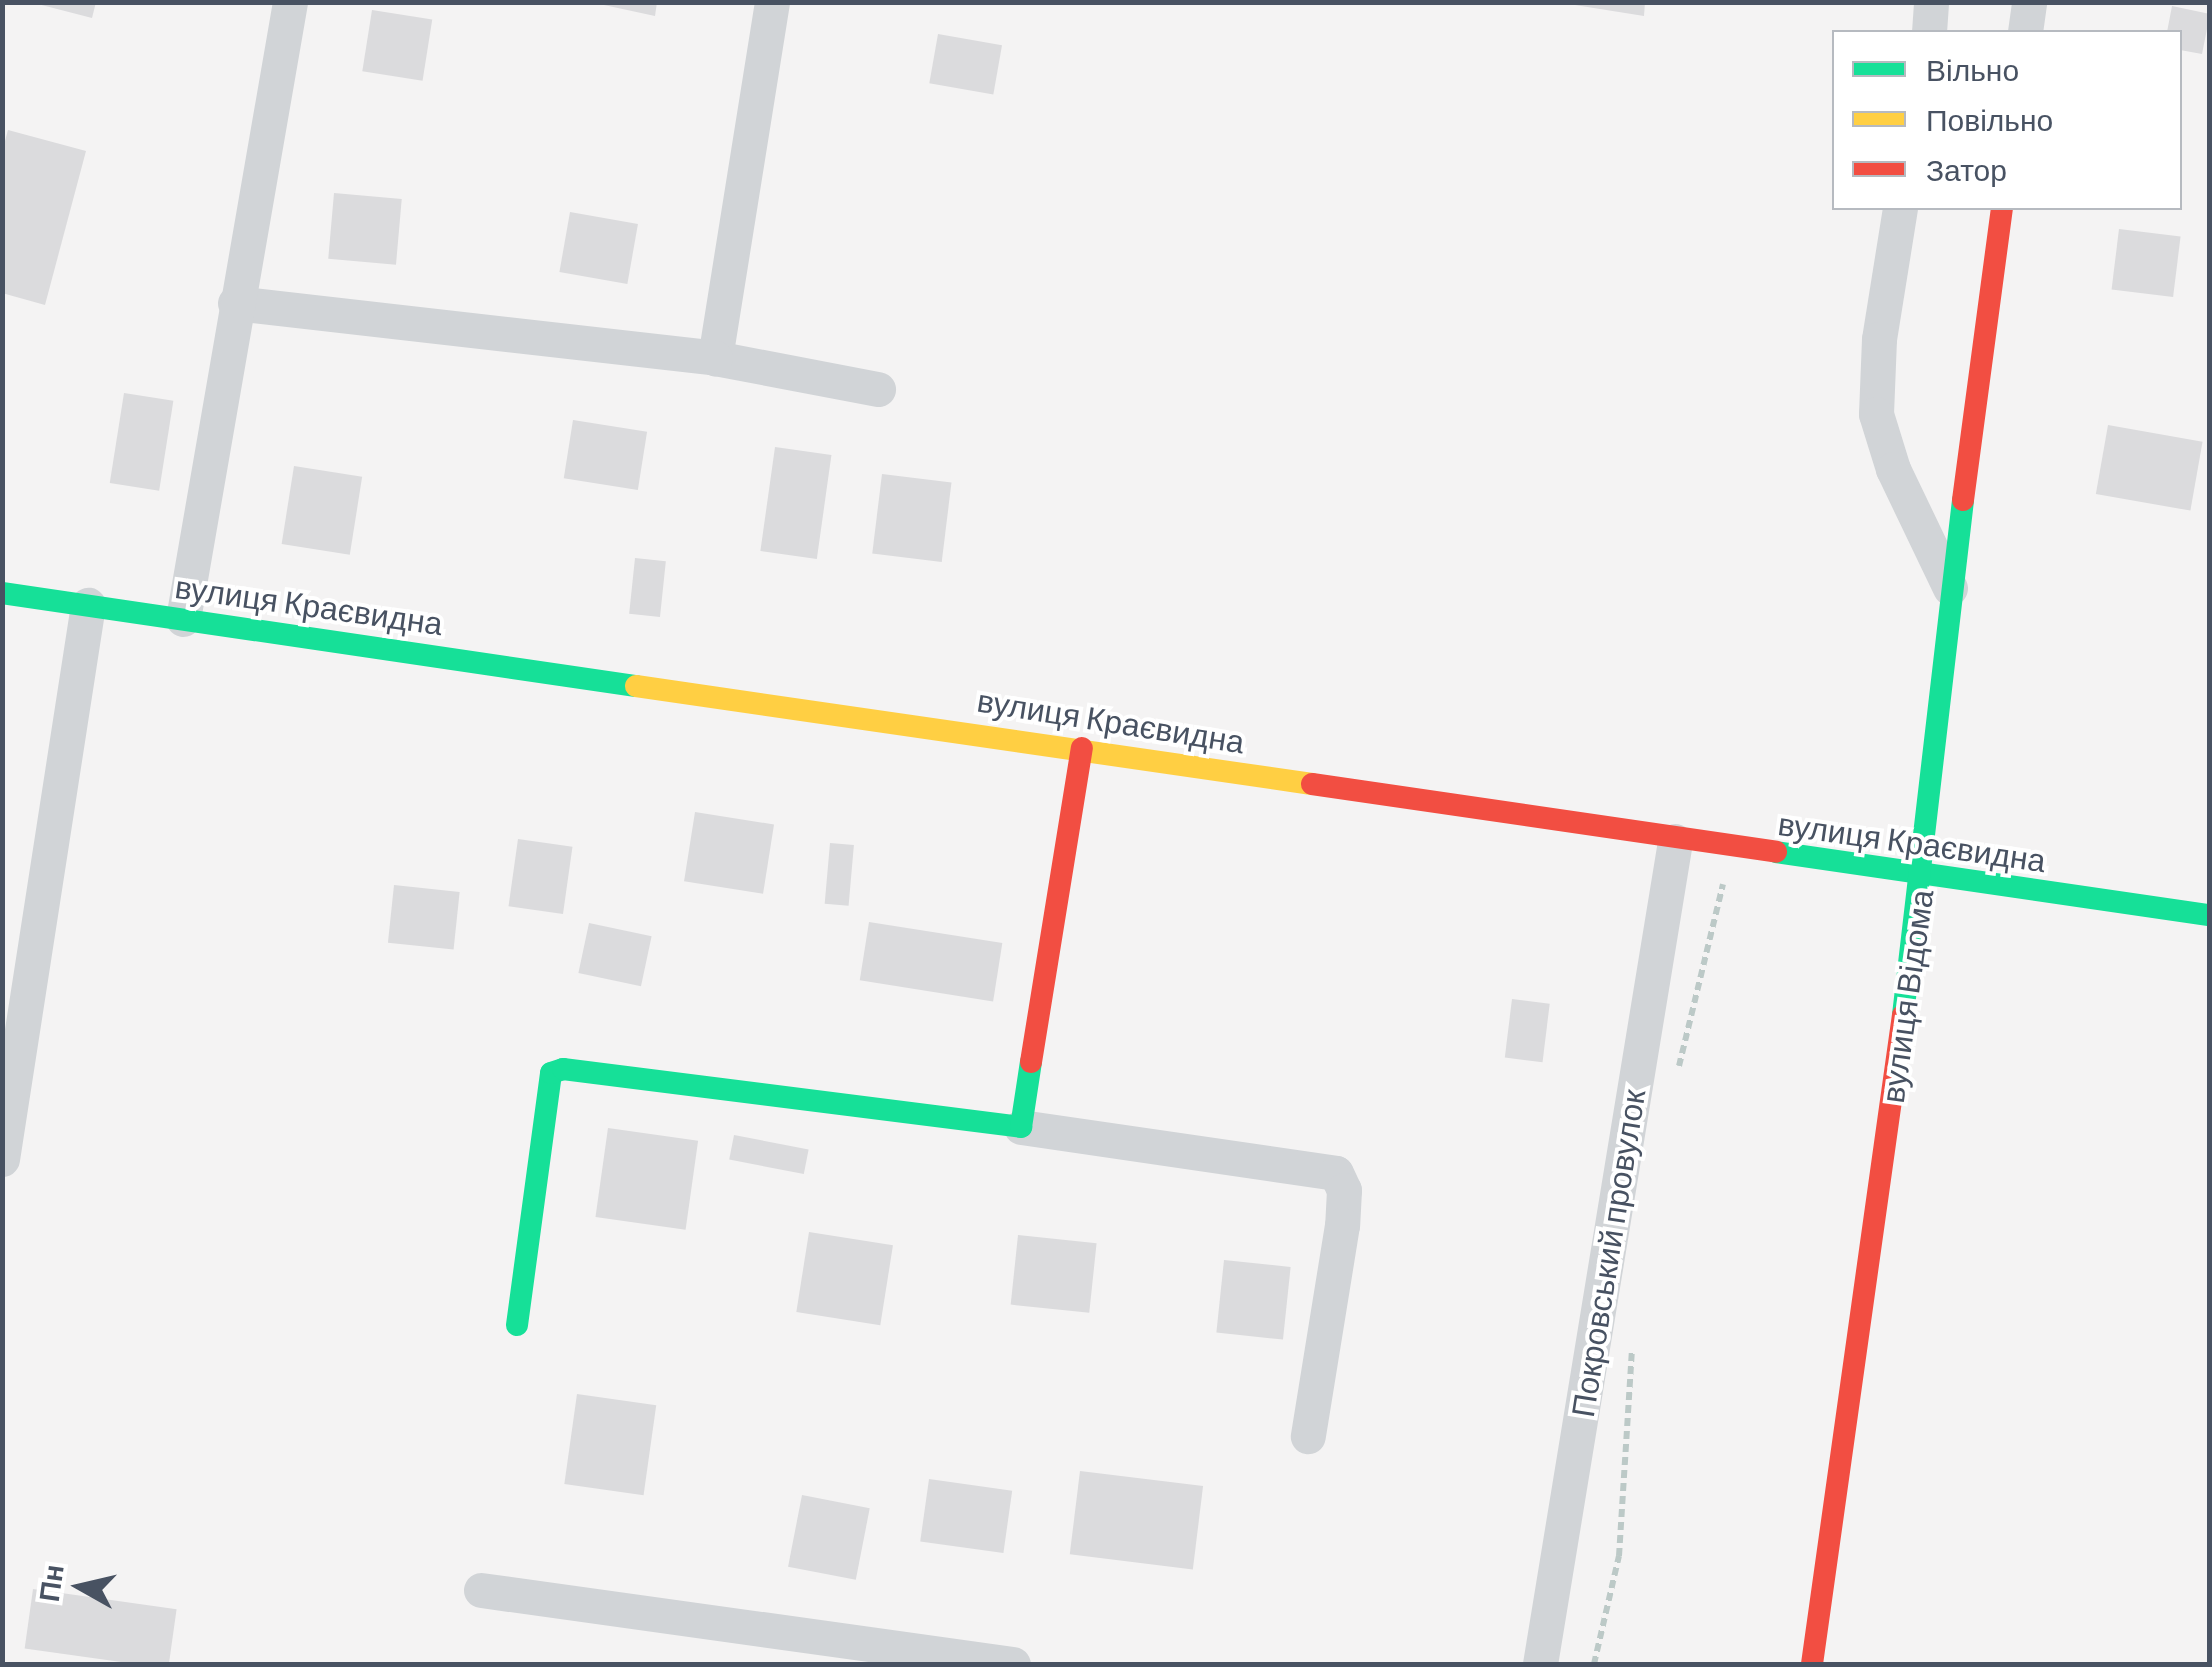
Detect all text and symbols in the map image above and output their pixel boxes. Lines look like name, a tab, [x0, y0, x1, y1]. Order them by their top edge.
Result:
legend	[1832, 30, 2182, 210]
text: Вільно	[1926, 51, 2019, 87]
text: Повільно	[1926, 101, 2053, 137]
text: Затор	[1926, 151, 2007, 187]
street label: вулиця Краєвидна	[173, 566, 445, 642]
street label: вулиця Краєвидна	[975, 680, 1247, 760]
street label: вулиця Краєвидна	[1776, 803, 2048, 879]
street label: вулиця Відома	[1872, 887, 1940, 1105]
street label: Покровський провулок	[1562, 1086, 1652, 1420]
north arrow	[30, 1537, 130, 1637]
text: Пн	[31, 1562, 70, 1604]

